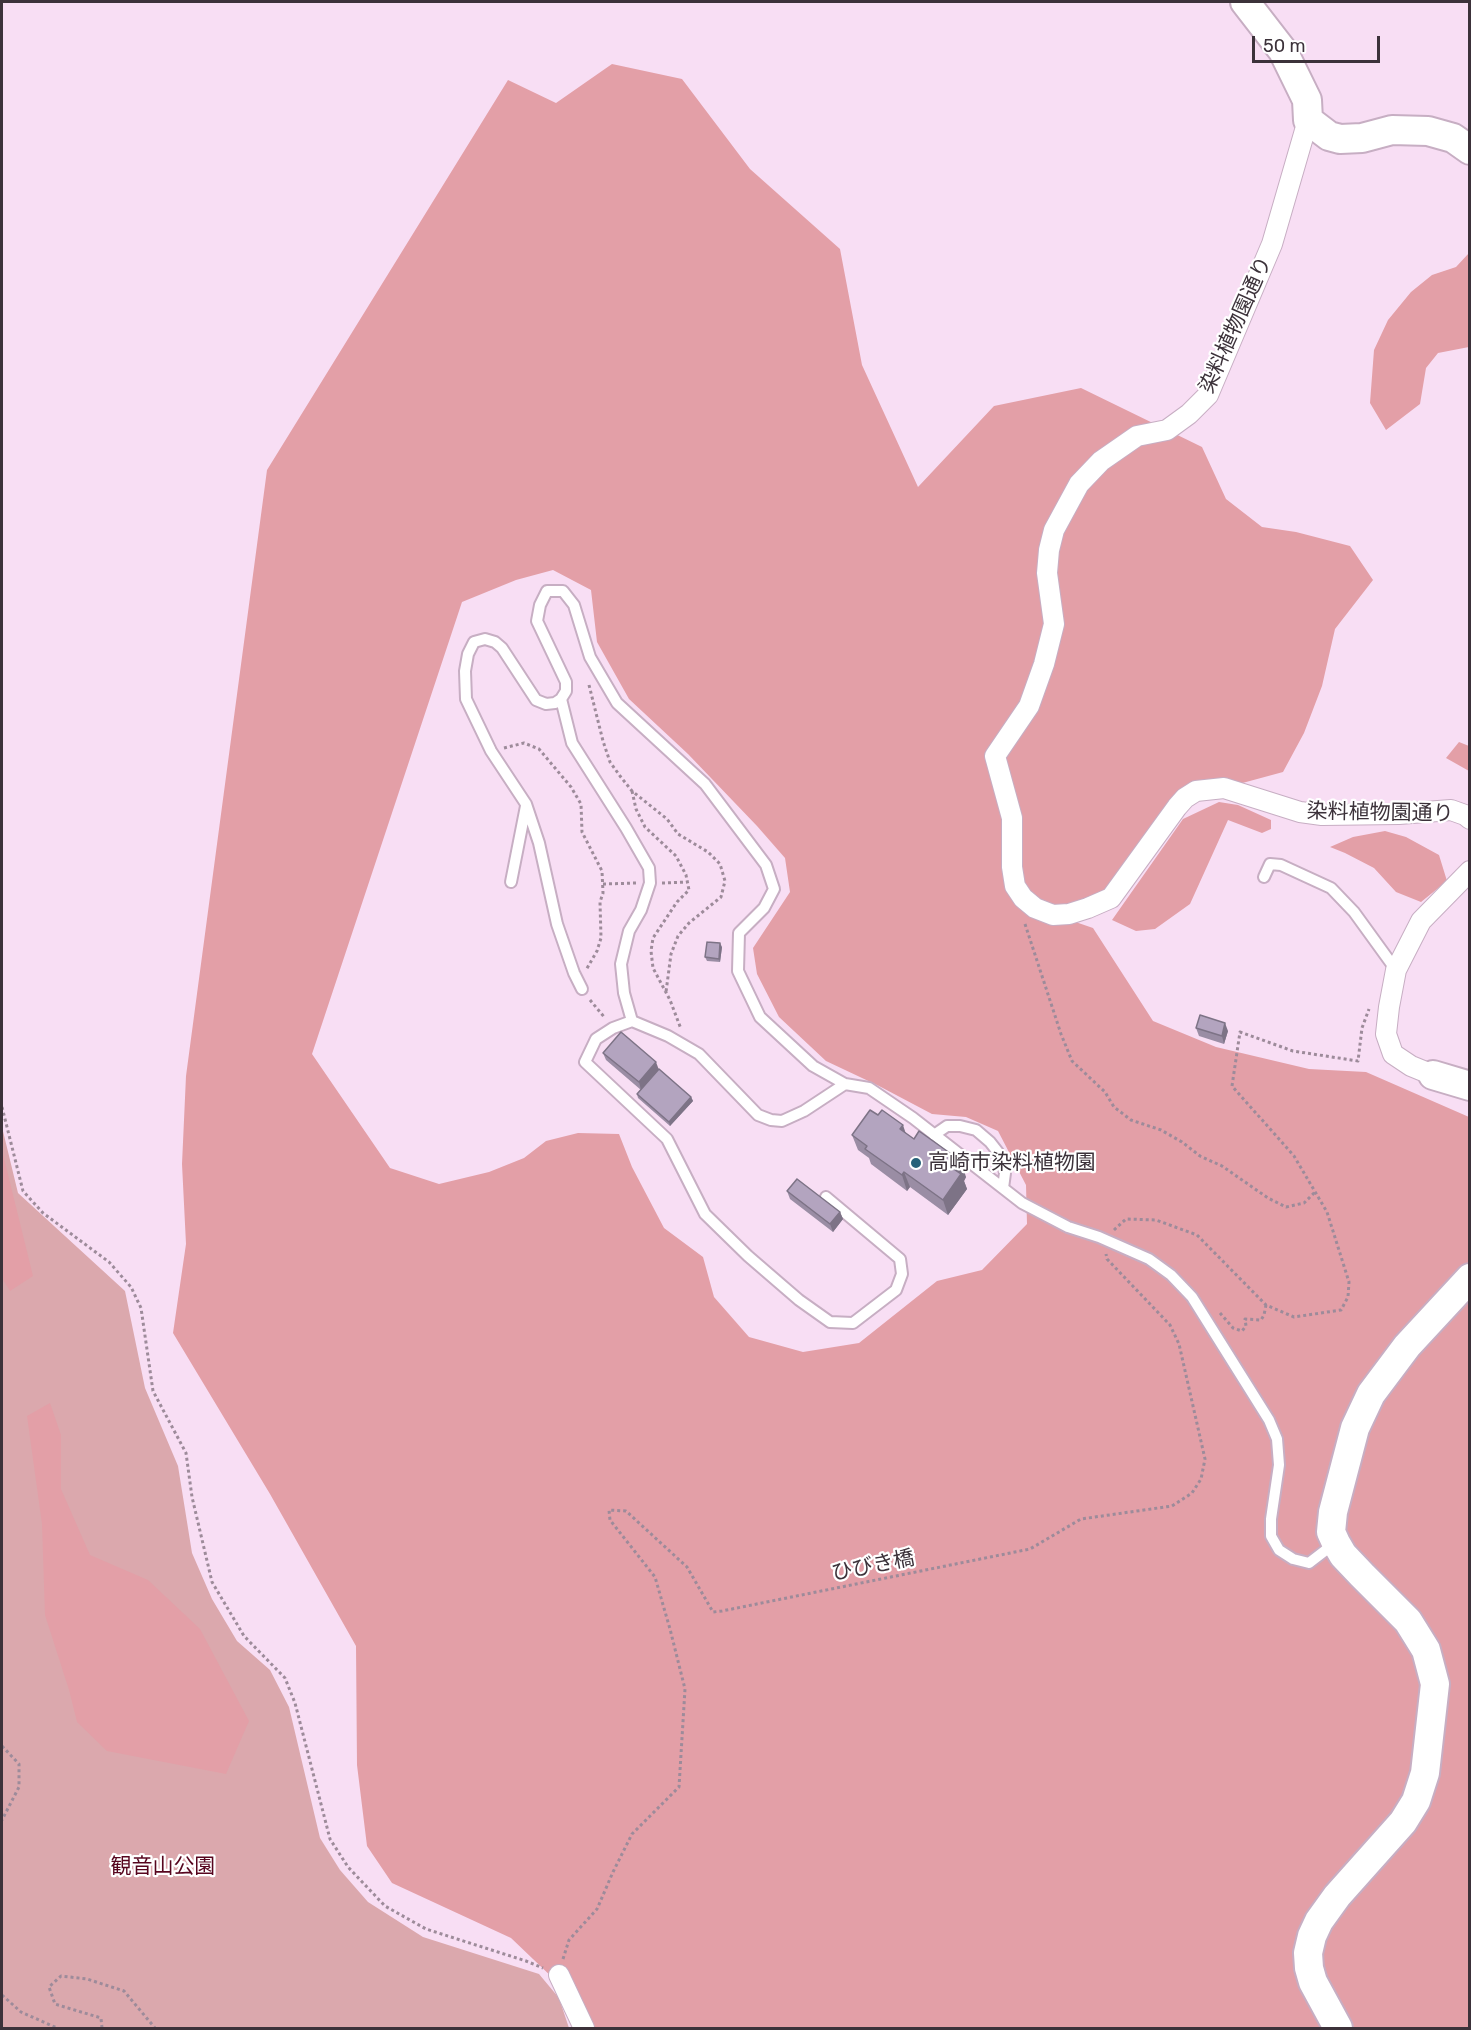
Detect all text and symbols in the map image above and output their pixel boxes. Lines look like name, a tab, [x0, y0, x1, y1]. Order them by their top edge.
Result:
scale bar	[1255, 24, 1382, 62]
text: 50 m	[1263, 35, 1306, 57]
street label: 染料植物園通り	[1195, 253, 1277, 397]
street label: 染料植物園通り	[1306, 799, 1454, 827]
place label: 高崎市染料植物園	[928, 1150, 1096, 1176]
marker: 高崎市染料植物園	[909, 1156, 923, 1170]
street label: ひびき橋	[829, 1546, 917, 1586]
park label: 観音山公園	[111, 1854, 215, 1880]

